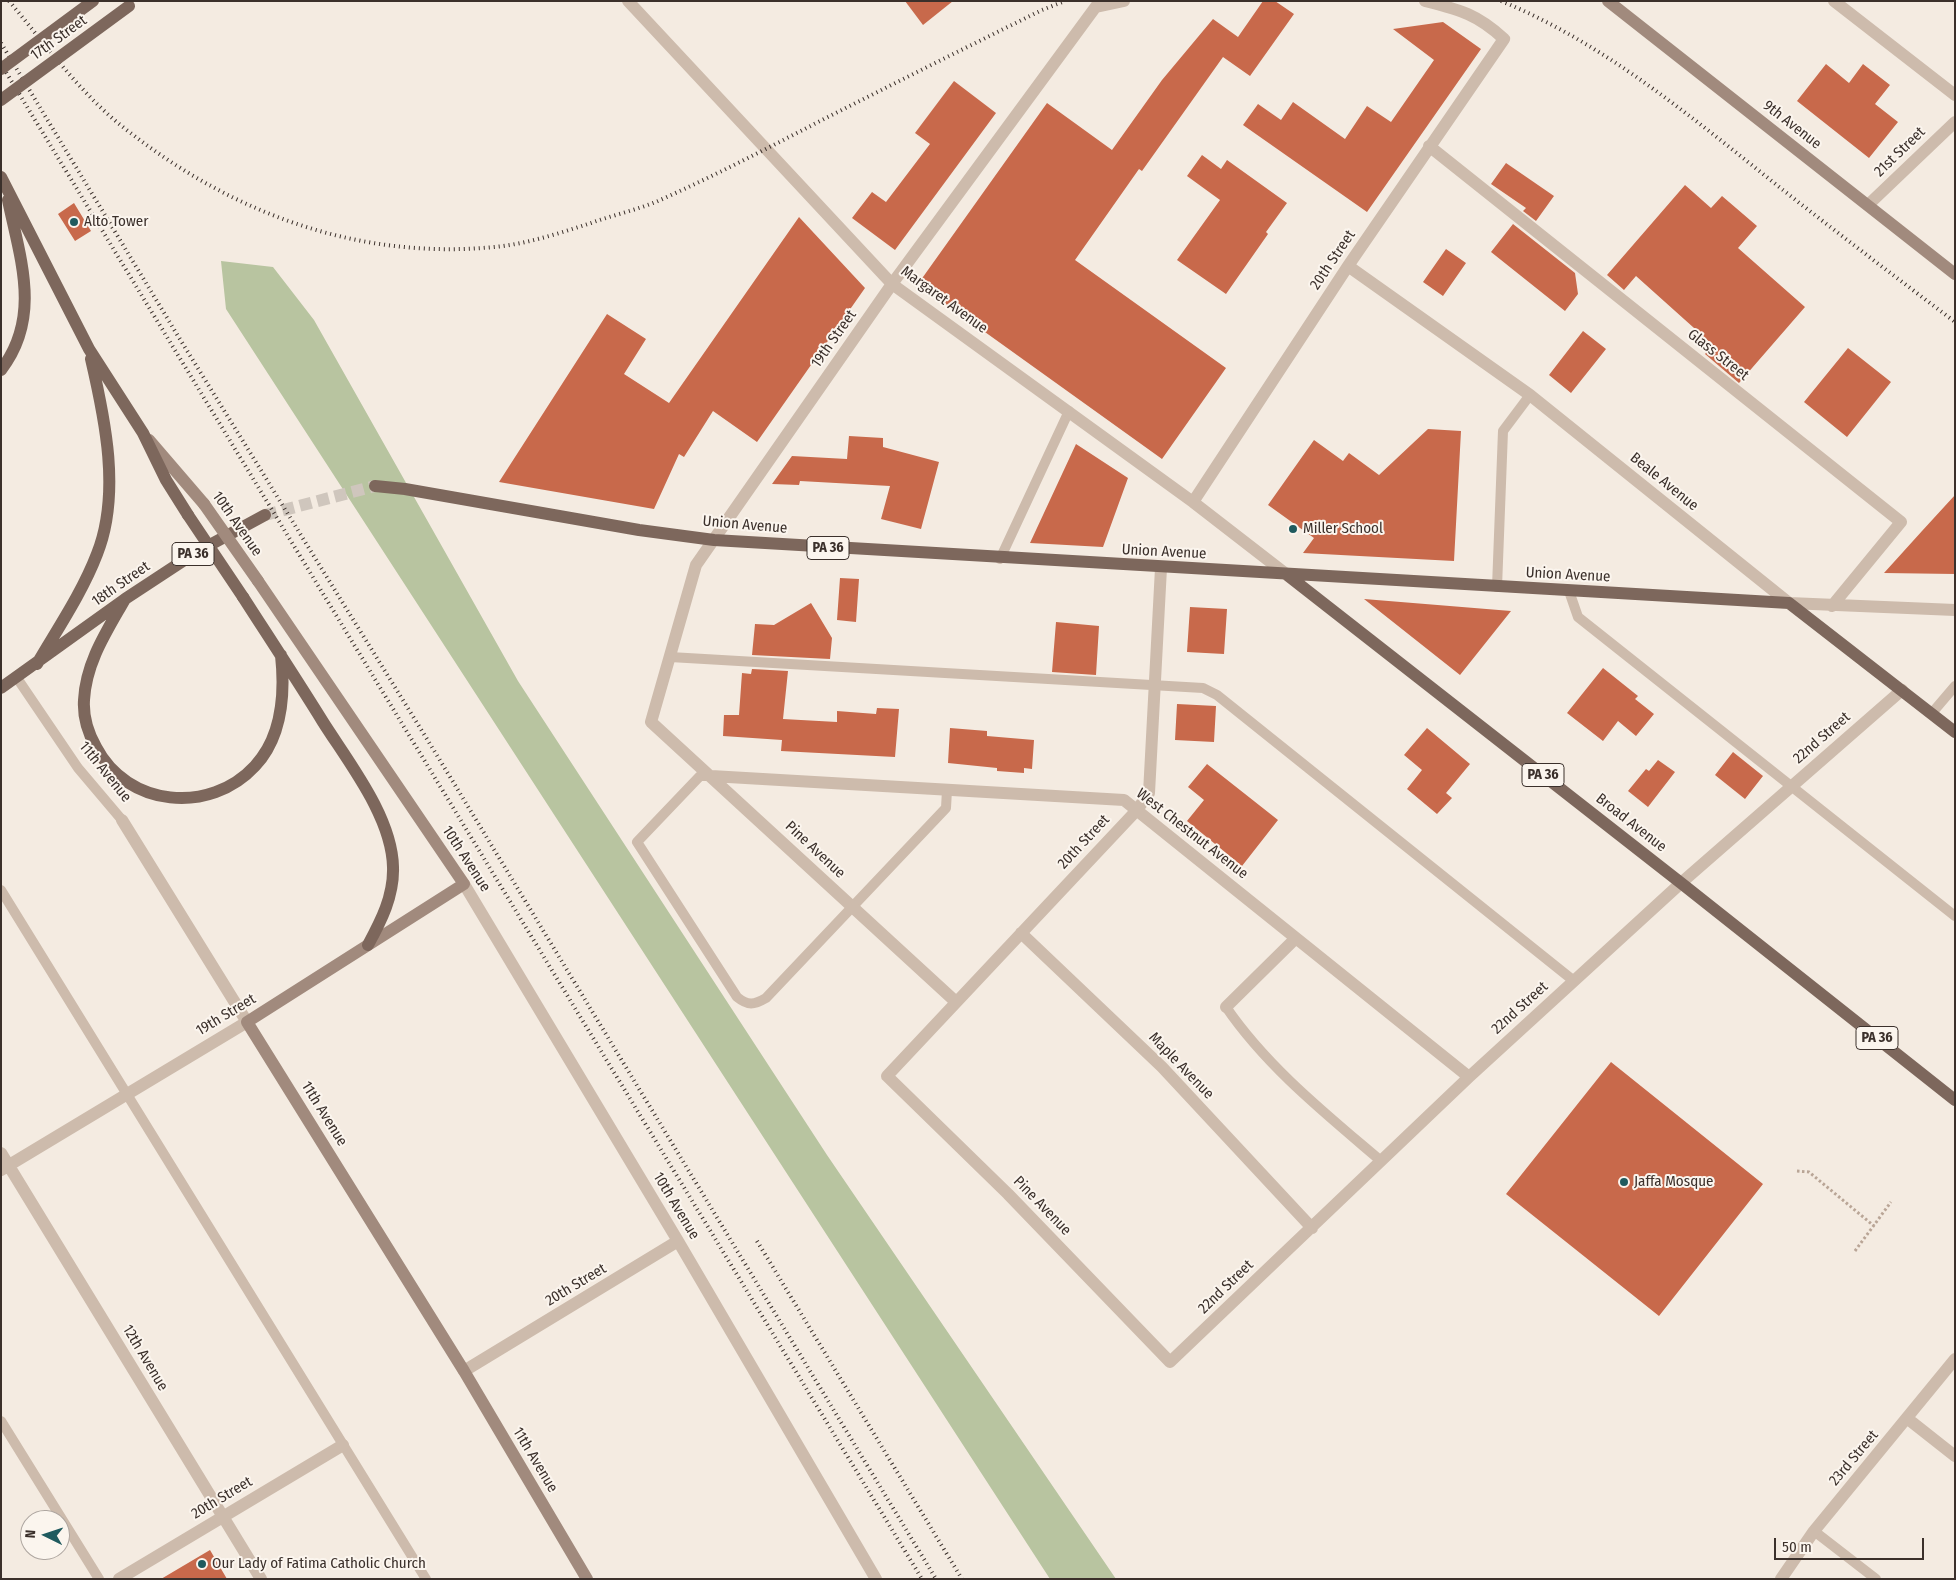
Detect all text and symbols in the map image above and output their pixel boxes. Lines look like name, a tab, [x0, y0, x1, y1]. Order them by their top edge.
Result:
street label: 17th Street	[27, 12, 91, 64]
street label: 9th Avenue	[1759, 97, 1825, 153]
street label: 21st Street	[1871, 123, 1929, 181]
place label: Alto Tower	[84, 213, 148, 231]
marker: Alto Tower	[68, 216, 80, 228]
street label: 20th Street	[1307, 227, 1359, 293]
street label: Margaret Avenue	[897, 262, 991, 338]
street label: 19th Street	[808, 307, 860, 371]
street label: Glass Street	[1684, 325, 1752, 385]
street label: Beale Avenue	[1626, 449, 1702, 515]
street label: 10th Avenue	[208, 488, 266, 560]
street label: Union Avenue	[702, 512, 788, 538]
place label: Miller School	[1303, 520, 1383, 538]
marker: Miller School	[1287, 523, 1299, 535]
road number: PA 36	[807, 536, 849, 560]
street label: Union Avenue	[1121, 541, 1207, 563]
road number: PA 36	[172, 542, 214, 566]
street label: 18th Street	[89, 558, 153, 610]
street label: Union Avenue	[1525, 564, 1611, 586]
street label: 22nd Street	[1790, 708, 1854, 768]
street label: 11th Avenue	[75, 738, 135, 806]
road number: PA 36	[1522, 764, 1564, 786]
street label: West Chestnut Avenue	[1133, 785, 1251, 883]
street label: Broad Avenue	[1592, 790, 1670, 856]
street label: 20th Street	[1054, 811, 1114, 873]
street label: Pine Avenue	[781, 818, 849, 882]
street label: 10th Avenue	[438, 823, 494, 895]
street label: 22nd Street	[1488, 978, 1552, 1038]
street label: 19th Street	[193, 990, 259, 1040]
road number: PA 36	[1856, 1026, 1898, 1050]
street label: Maple Avenue	[1145, 1029, 1217, 1103]
street label: 11th Avenue	[297, 1078, 351, 1150]
street label: 10th Avenue	[649, 1169, 703, 1243]
street label: Pine Avenue	[1009, 1173, 1075, 1239]
place label: Jaffa Mosque	[1634, 1173, 1713, 1191]
marker: Jaffa Mosque	[1618, 1176, 1630, 1188]
street label: 22nd Street	[1195, 1256, 1257, 1318]
street label: 20th Street	[542, 1260, 610, 1310]
street label: 12th Avenue	[118, 1322, 172, 1394]
street label: 11th Avenue	[509, 1424, 561, 1496]
street label: 23rd Street	[1826, 1427, 1882, 1489]
street label: 20th Street	[188, 1473, 256, 1523]
north arrow	[20, 1510, 70, 1560]
scale bar	[1776, 1528, 1926, 1560]
text: N	[22, 1529, 39, 1539]
text: 50 m	[1782, 1538, 1812, 1556]
place label: Our Lady of Fatima Catholic Church	[212, 1555, 426, 1573]
marker: Our Lady of Fatima Catholic Church	[196, 1558, 208, 1570]

